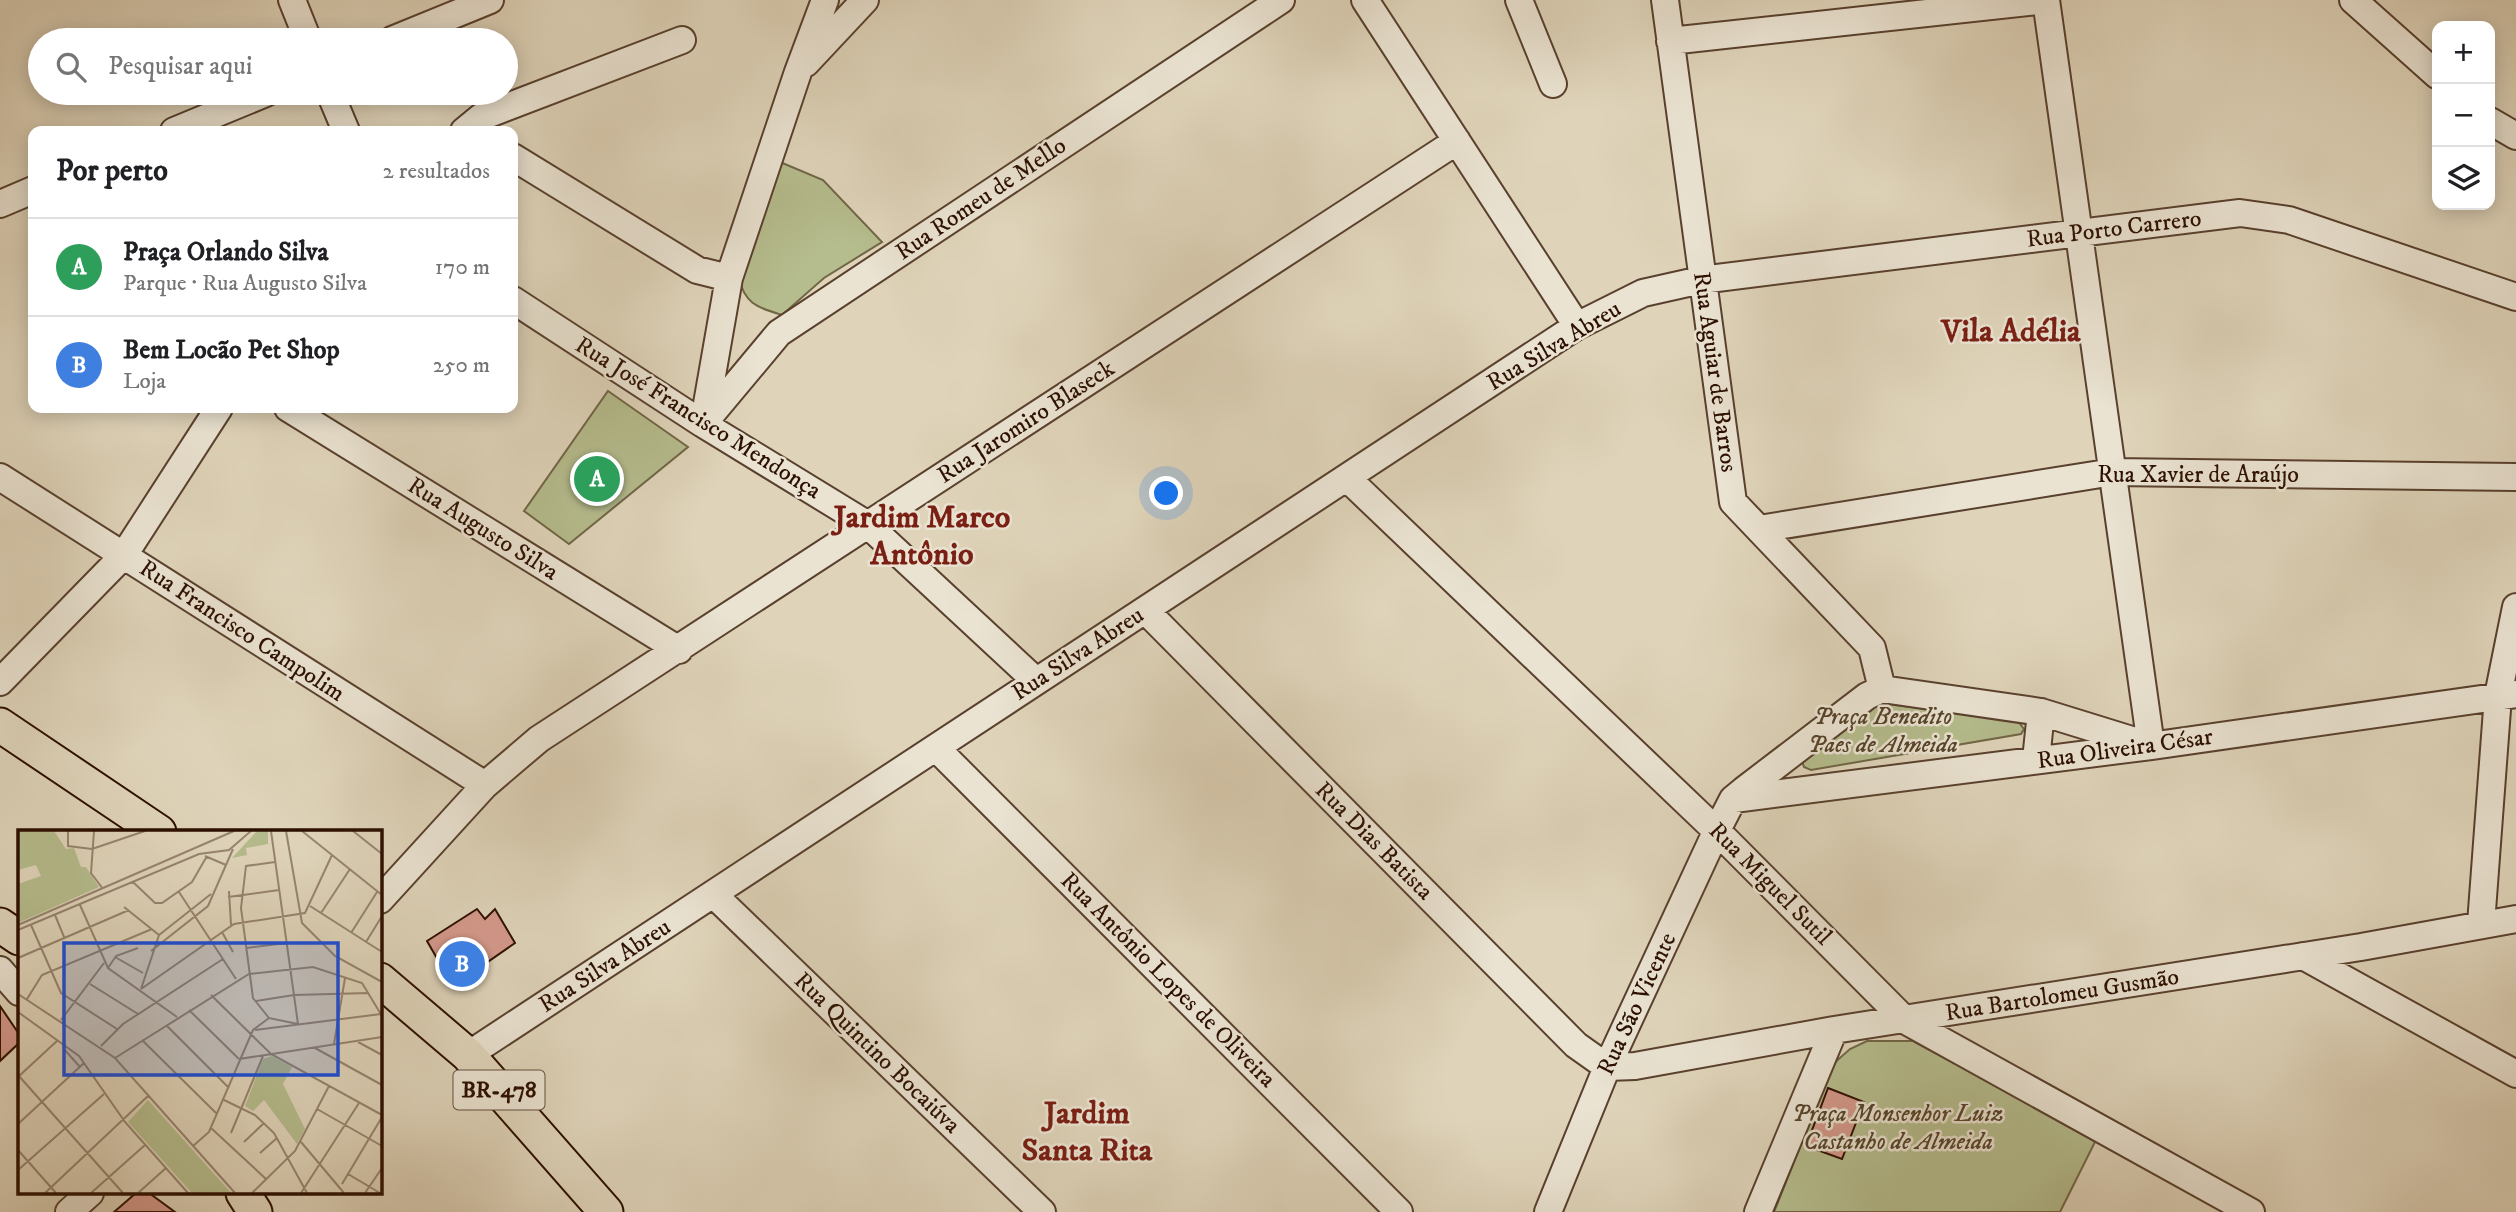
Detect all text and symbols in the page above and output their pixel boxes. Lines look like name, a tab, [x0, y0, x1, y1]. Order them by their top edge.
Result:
map controls	[2432, 21, 2495, 210]
button: +	[2432, 21, 2495, 84]
search box	[28, 28, 518, 105]
icon: search	[52, 48, 90, 86]
text: Pesquisar aqui	[108, 50, 252, 83]
button: −	[2432, 84, 2495, 147]
street label: Rua Romeu de Mello	[890, 131, 1072, 267]
button: layers	[2432, 147, 2495, 210]
text: Por perto	[56, 153, 168, 190]
text: 2 resultados	[383, 157, 490, 186]
street label: Rua Porto Carrero	[2025, 203, 2203, 255]
text: Praça Orlando Silva	[123, 236, 329, 269]
text: A	[72, 253, 86, 282]
text: 170 m	[435, 253, 490, 282]
text: Parque · Rua Augusto Silva	[123, 269, 367, 298]
street label: Rua Aguiar de Barros	[1686, 270, 1744, 474]
street label: Rua Silva Abreu	[1481, 294, 1627, 398]
district label: Vila Adélia	[1939, 312, 2081, 352]
street label: Rua José Francisco Mendonça	[570, 330, 827, 506]
text: Bem Locão Pet Shop	[123, 334, 339, 367]
text: B	[72, 351, 86, 380]
text: 250 m	[433, 351, 490, 380]
street label: Rua Jaromiro Blaseck	[932, 353, 1120, 491]
text: Loja	[123, 367, 166, 396]
pin: A	[574, 453, 620, 505]
street label: Rua Xavier de Araújo	[2097, 460, 2299, 490]
street label: Rua Augusto Silva	[402, 471, 565, 588]
your location	[1149, 476, 1183, 510]
district label: Jardim Marco Antônio	[831, 498, 1010, 575]
street label: Rua Francisco Campolim	[134, 553, 350, 709]
street label: Rua Silva Abreu	[1006, 600, 1150, 708]
park label: Praça Benedito Paes de Almeida	[1808, 702, 1958, 760]
street label: Rua Oliveira César	[2035, 722, 2215, 776]
street label: Rua Dias Batista	[1308, 775, 1440, 907]
street label: Rua Miguel Sutil	[1702, 816, 1838, 952]
inset map	[18, 830, 382, 1194]
street label: Rua Antônio Lopes de Oliveira	[1054, 866, 1283, 1095]
street label: Rua Silva Abreu	[533, 912, 677, 1020]
street label: Rua São Vicente	[1591, 928, 1683, 1080]
pin: B	[439, 938, 485, 990]
street label: Rua Bartolomeu Gusmão	[1943, 962, 2181, 1028]
street label: Rua Quintino Bocaiúva	[787, 966, 967, 1141]
road number: BR-478	[454, 1070, 544, 1110]
district label: Jardim Santa Rita	[1022, 1094, 1153, 1171]
park label: Praça Monsenhor Luiz Castanho de Almeida	[1792, 1099, 2004, 1157]

